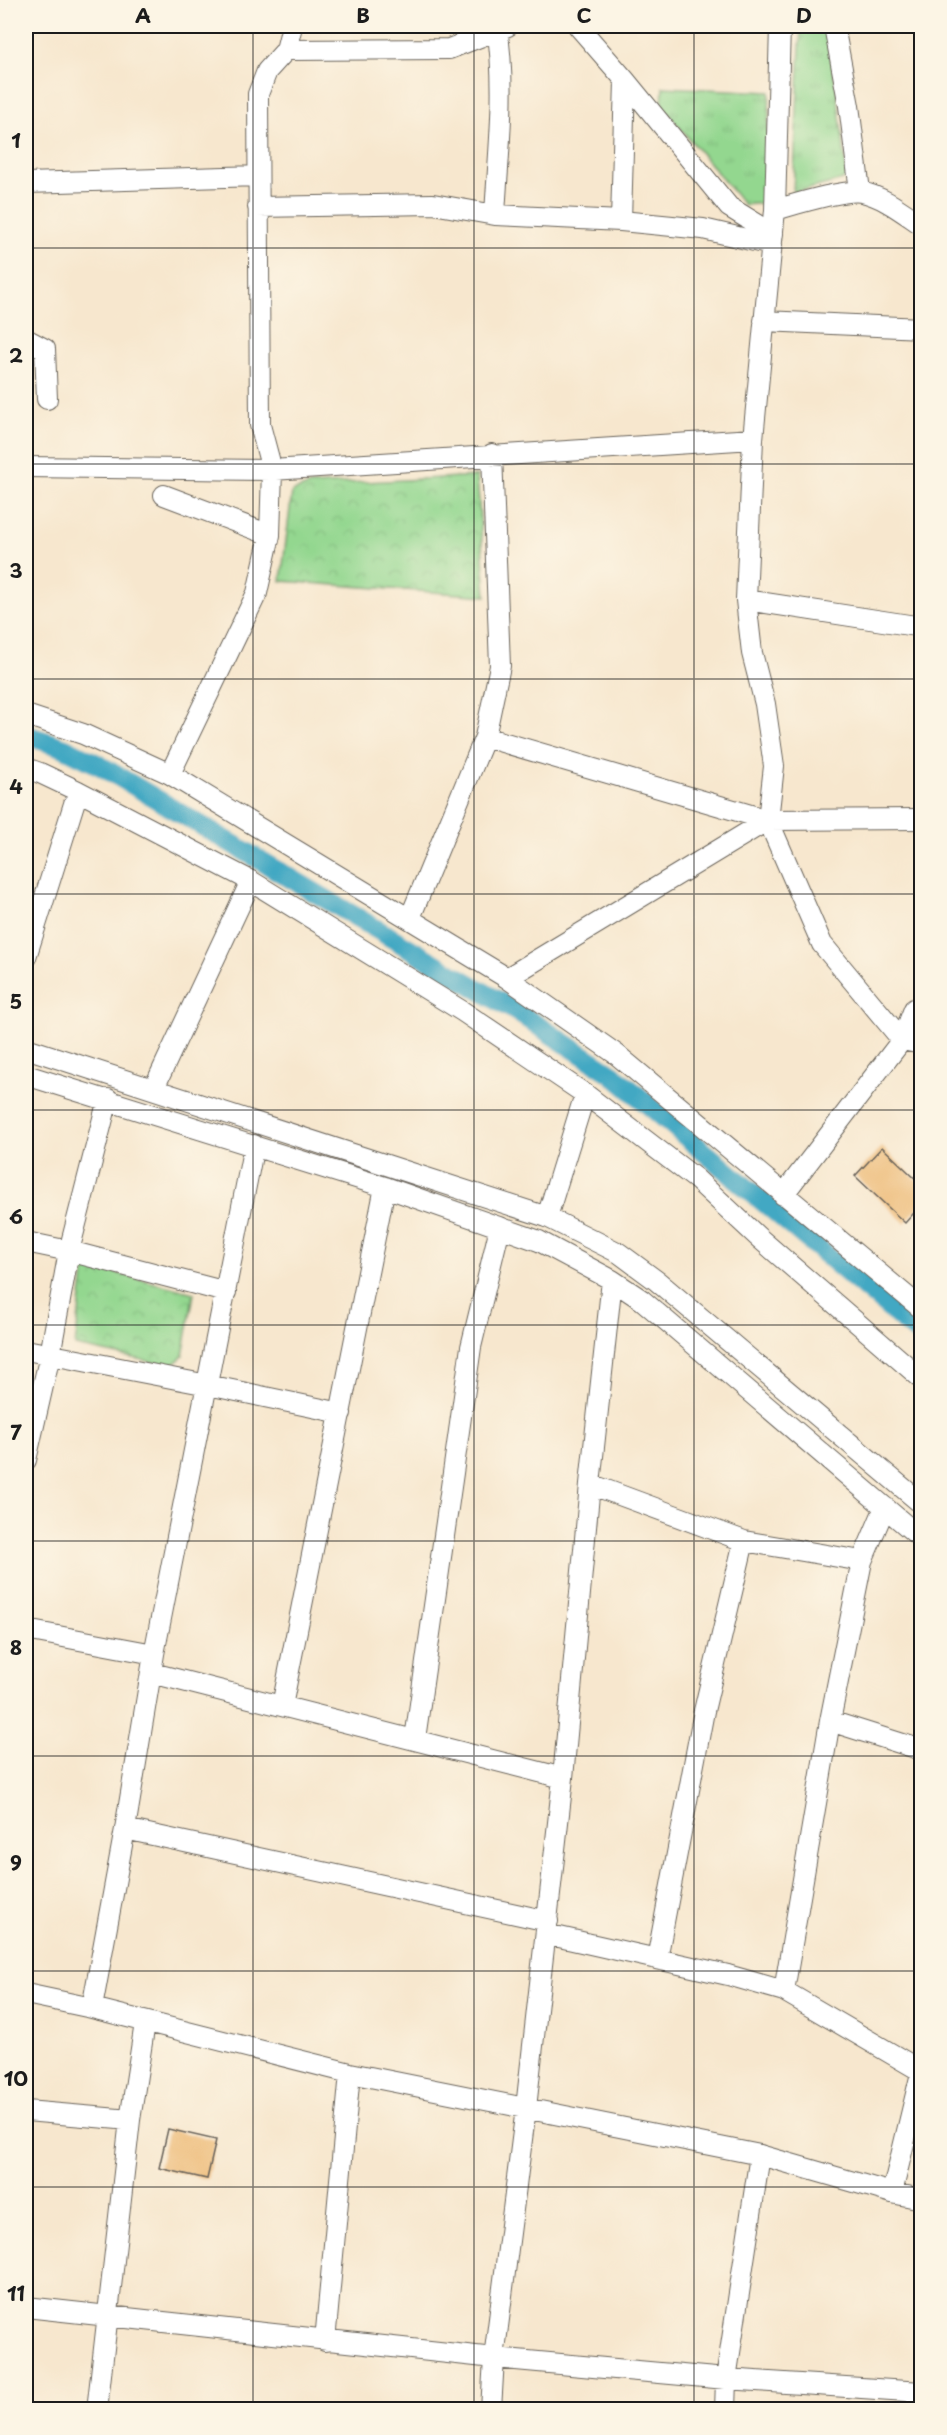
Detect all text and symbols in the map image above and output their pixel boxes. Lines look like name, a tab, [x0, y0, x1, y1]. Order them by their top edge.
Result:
text: A	[135, 0, 151, 30]
text: B	[356, 0, 370, 30]
text: C	[576, 0, 592, 30]
text: D	[796, 0, 812, 30]
text: 1	[11, 125, 21, 155]
text: 2	[9, 340, 23, 370]
text: 3	[9, 555, 23, 585]
text: 4	[9, 771, 23, 801]
text: 5	[10, 986, 22, 1016]
text: 6	[9, 1201, 23, 1231]
text: 7	[10, 1417, 22, 1447]
text: 8	[10, 1632, 22, 1662]
text: 9	[10, 1847, 22, 1877]
text: 10	[4, 2063, 28, 2093]
text: 11	[7, 2278, 25, 2308]

